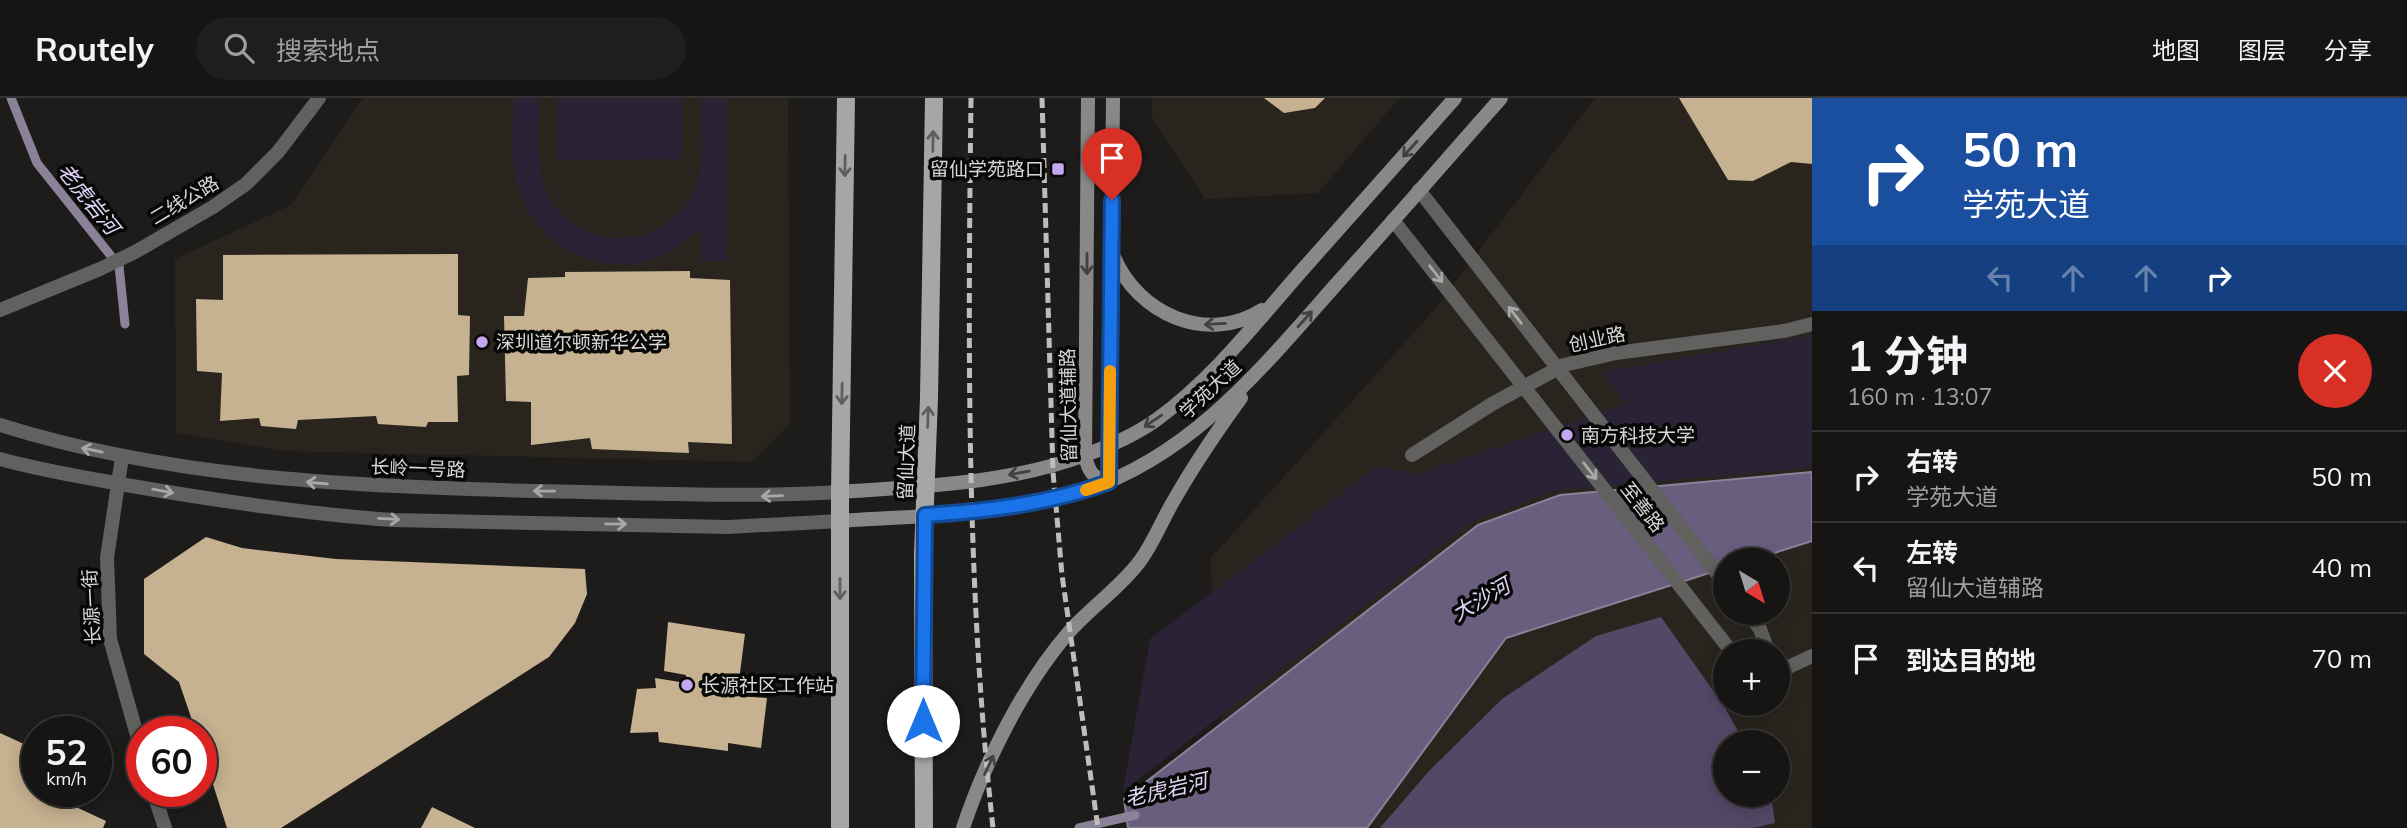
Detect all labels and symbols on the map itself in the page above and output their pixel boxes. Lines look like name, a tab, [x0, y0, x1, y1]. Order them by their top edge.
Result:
pin	[1082, 128, 1142, 200]
one-way arrow	[926, 130, 940, 153]
one-way arrow	[1402, 140, 1418, 158]
one-way arrow	[838, 154, 852, 177]
place label: 留仙学苑路口	[930, 157, 1044, 181]
water label: 老虎岩河	[52, 158, 128, 242]
marker: 留仙学苑路口	[1050, 161, 1066, 177]
street label: 二线公路	[145, 170, 223, 230]
one-way arrow	[1080, 252, 1093, 275]
one-way arrow	[1428, 264, 1443, 282]
one-way arrow	[1508, 306, 1523, 324]
one-way arrow	[1297, 311, 1313, 329]
one-way arrow	[1204, 318, 1227, 331]
street label: 创业路	[1567, 321, 1627, 357]
place label: 深圳道尔顿新华公学	[496, 330, 667, 354]
marker: 深圳道尔顿新华公学	[474, 334, 490, 350]
street label: 留仙大道辅路	[1055, 348, 1081, 462]
street label: 学苑大道	[1174, 354, 1246, 424]
one-way arrow	[835, 382, 848, 405]
one-way arrow	[922, 406, 935, 429]
one-way arrow	[1144, 414, 1164, 428]
place label: 南方科技大学	[1581, 423, 1695, 447]
street label: 留仙大道	[893, 424, 919, 500]
marker: 南方科技大学	[1559, 427, 1575, 443]
one-way arrow	[81, 443, 104, 456]
street label: 长岭一号路	[370, 454, 466, 482]
one-way arrow	[1583, 461, 1598, 480]
one-way arrow	[1008, 466, 1031, 480]
one-way arrow	[306, 476, 329, 489]
street label: 至善路	[1616, 477, 1670, 537]
one-way arrow	[533, 484, 556, 498]
one-way arrow	[151, 485, 174, 498]
one-way arrow	[760, 489, 783, 502]
one-way arrow	[377, 513, 399, 526]
one-way arrow	[604, 518, 627, 531]
north arrow	[1713, 548, 1790, 625]
street label: 长源一街	[77, 568, 105, 646]
water label: 大沙河	[1447, 570, 1518, 626]
one-way arrow	[833, 577, 847, 600]
place label: 长源社区工作站	[701, 673, 834, 697]
marker: 长源社区工作站	[679, 677, 695, 693]
position arrow	[886, 684, 960, 758]
speed limit sign: 60	[126, 716, 217, 807]
one-way arrow	[983, 755, 996, 776]
water label: 老虎岩河	[1122, 766, 1214, 811]

